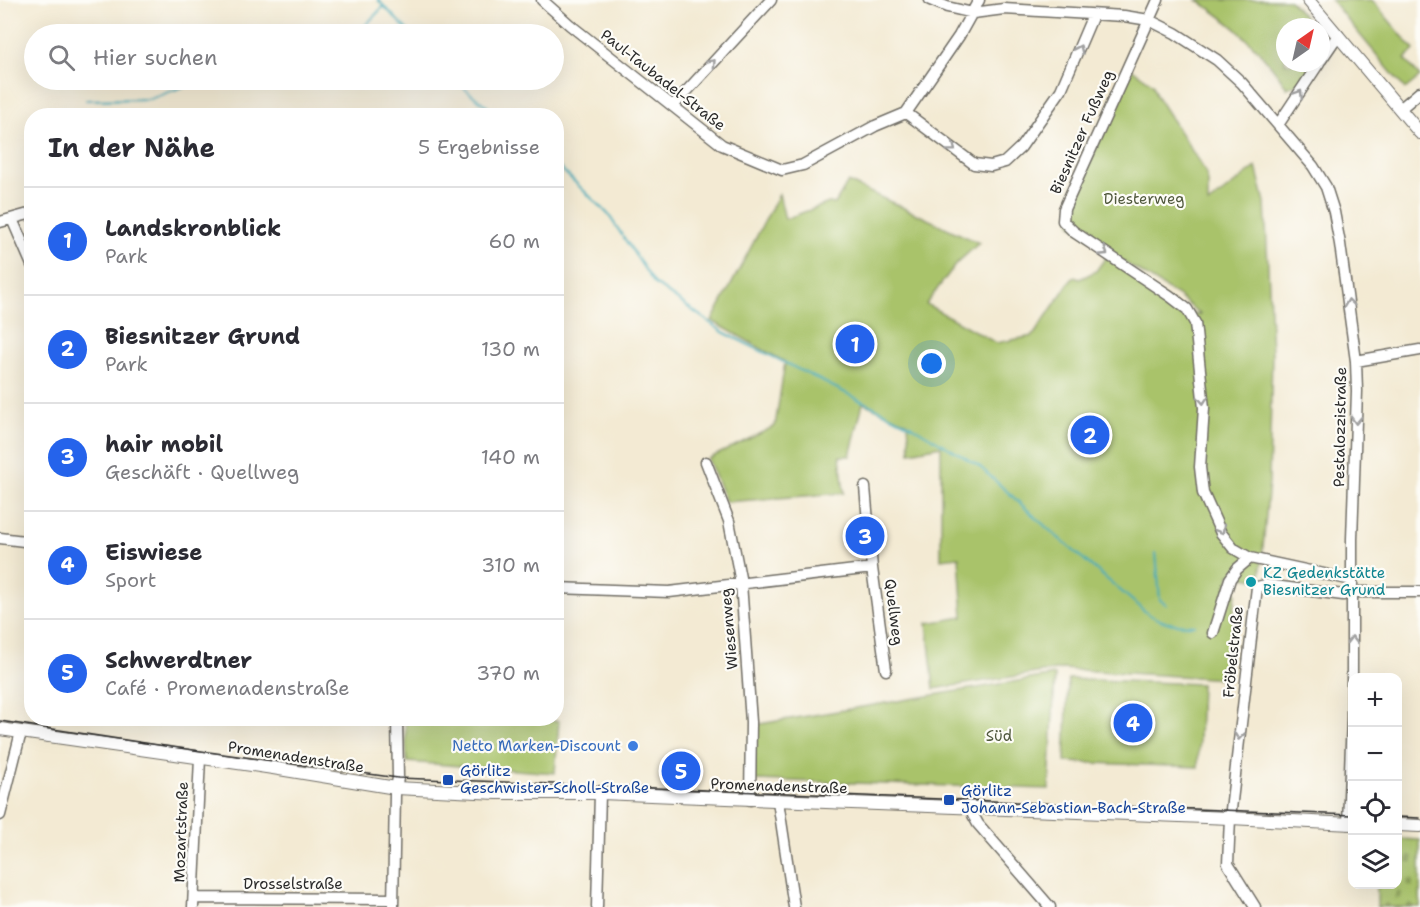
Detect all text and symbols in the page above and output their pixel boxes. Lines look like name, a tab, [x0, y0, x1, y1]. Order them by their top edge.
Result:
north arrow	[1276, 18, 1330, 72]
search box	[24, 24, 564, 90]
street label: Paul-Taubadel-Straße	[596, 25, 730, 135]
icon: search	[45, 41, 78, 74]
text: Hier suchen	[93, 43, 218, 72]
one-way arrow	[1072, 45, 1084, 56]
one-way arrow	[705, 60, 716, 70]
street label: Biesnitzer Fußweg	[1046, 67, 1118, 197]
one-way arrow	[1291, 90, 1303, 100]
text: In der Nähe	[48, 130, 215, 165]
text: 5 Ergebnisse	[418, 134, 540, 160]
one-way arrow	[946, 141, 957, 152]
park label: Diesterweg	[1104, 189, 1185, 209]
text: Landskronblick	[105, 214, 281, 243]
text: 1	[63, 228, 72, 254]
text: 60 m	[488, 228, 540, 254]
text: Park	[105, 243, 148, 269]
one-way arrow	[1097, 245, 1108, 256]
one-way arrow	[1344, 298, 1356, 308]
text: Biesnitzer Grund	[105, 322, 300, 351]
pin: 1	[836, 322, 874, 366]
text: 2	[61, 336, 75, 362]
text: 130 m	[481, 336, 540, 362]
your location	[917, 349, 946, 378]
text: Park	[105, 351, 148, 377]
street label: Pestalozzistraße	[1329, 367, 1351, 487]
one-way arrow	[1196, 396, 1209, 405]
pin: 2	[1070, 412, 1110, 458]
one-way arrow	[1350, 415, 1362, 424]
text: hair mobil	[105, 430, 223, 459]
text: 3	[61, 444, 75, 470]
text: 140 m	[481, 444, 540, 470]
text: Geschäft · Quellweg	[105, 459, 299, 485]
pin: 3	[846, 514, 884, 558]
one-way arrow	[1214, 524, 1225, 534]
text: Eiswiese	[105, 538, 202, 567]
text: 4	[61, 552, 75, 578]
text: 310 m	[481, 552, 540, 578]
place label: KZ Gedenkstätte Biesnitzer Grund	[1263, 563, 1386, 600]
text: Sport	[105, 567, 156, 593]
marker: KZ Gedenkstätte Biesnitzer Grund	[1244, 575, 1258, 589]
street label: Quellweg	[880, 578, 908, 646]
street label: Wiesenweg	[715, 588, 743, 670]
street label: Fröbelstraße	[1218, 605, 1248, 699]
one-way arrow	[1346, 635, 1358, 644]
text: Schwerdtner	[105, 646, 252, 675]
text: 5	[61, 660, 74, 686]
text: 370 m	[476, 660, 540, 686]
map controls	[1348, 673, 1402, 889]
button: +	[1348, 673, 1402, 727]
text: Café · Promenadenstraße	[105, 675, 350, 701]
pin: 4	[1114, 700, 1152, 746]
park label: Süd	[986, 726, 1013, 746]
button: −	[1348, 727, 1402, 781]
one-way arrow	[1233, 732, 1246, 741]
street label: Promenadenstraße	[227, 736, 365, 778]
place label: Netto Marken-Discount	[452, 736, 621, 756]
marker: Netto Marken-Discount	[626, 739, 640, 753]
pin: 5	[662, 748, 700, 794]
place label: Görlitz Geschwister-Scholl-Straße	[460, 761, 649, 798]
marker: Görlitz Geschwister-Scholl-Straße	[441, 773, 455, 787]
street label: Promenadenstraße	[710, 774, 848, 798]
street label: Mozartstraße	[169, 781, 193, 883]
place label: Görlitz Johann-Sebastian-Bach-Straße	[961, 781, 1186, 818]
button: locate	[1348, 781, 1402, 835]
marker: Görlitz Johann-Sebastian-Bach-Straße	[942, 793, 956, 807]
button: layers	[1348, 835, 1402, 889]
street label: Drosselstraße	[243, 874, 343, 894]

